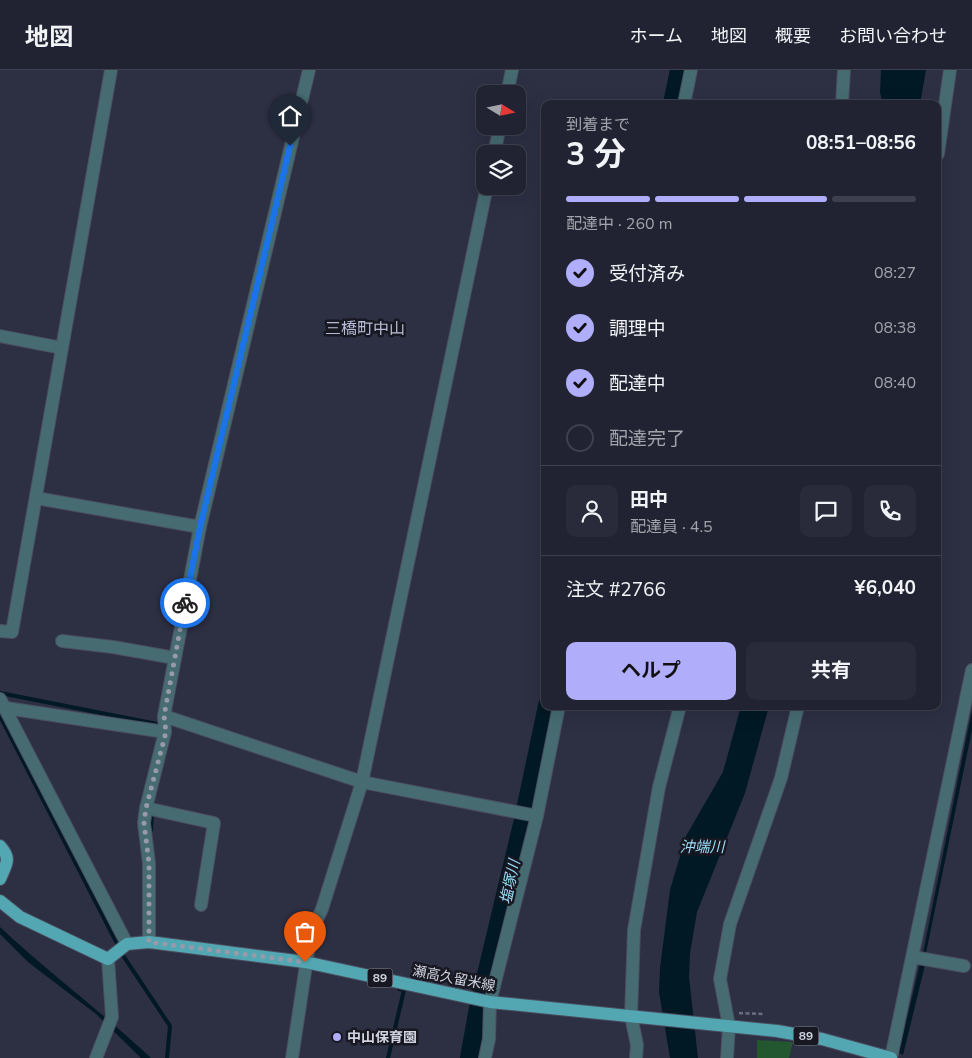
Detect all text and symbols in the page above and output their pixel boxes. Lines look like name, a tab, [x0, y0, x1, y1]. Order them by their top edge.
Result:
text: 地図	[25, 21, 73, 53]
text: ホーム	[630, 24, 683, 48]
text: 地図	[711, 24, 747, 48]
text: 概要	[775, 24, 811, 48]
text: お問い合わせ	[839, 24, 947, 48]
north arrow	[476, 85, 526, 135]
map controls	[476, 85, 526, 195]
pin	[269, 95, 311, 146]
icon: home	[276, 102, 304, 130]
text: 到着まで	[566, 114, 630, 136]
text: 08:51–08:56	[806, 130, 916, 156]
text: 3 分	[566, 133, 626, 176]
button: layers	[476, 145, 526, 195]
text: 配達中 · 260 m	[566, 213, 672, 235]
icon: check	[566, 259, 594, 287]
text: 受付済み	[609, 261, 685, 287]
text: 08:27	[874, 262, 916, 284]
icon: check	[566, 314, 594, 342]
text: 調理中	[609, 316, 666, 342]
text: 08:38	[874, 317, 916, 339]
district label: 三橋町中山	[325, 318, 405, 340]
icon: check	[566, 369, 594, 397]
text: 配達中	[609, 371, 666, 397]
text: 08:40	[874, 372, 916, 394]
text: 配達完了	[609, 426, 685, 452]
button: person	[566, 485, 618, 537]
button: chat	[800, 485, 852, 537]
button: phone	[864, 485, 916, 537]
text: 田中	[630, 487, 668, 513]
text: 配達員 · 4.5	[630, 516, 713, 538]
text: ¥6,040	[854, 575, 916, 601]
text: 注文 #2766	[566, 577, 666, 603]
courier	[160, 578, 210, 628]
icon: bike	[171, 589, 199, 617]
button: ヘルプ	[566, 642, 736, 700]
button: 共有	[746, 642, 916, 700]
water label: 沖端川	[679, 837, 726, 857]
water label: 塩塚川	[496, 856, 525, 906]
pin	[284, 911, 326, 962]
icon: bag	[291, 918, 319, 946]
street label: 瀬高久留米線	[411, 961, 497, 996]
road number: 89	[368, 968, 392, 988]
road number: 89	[794, 1026, 818, 1046]
place label: 中山保育園	[347, 1028, 417, 1047]
marker: 中山保育園	[331, 1031, 343, 1043]

